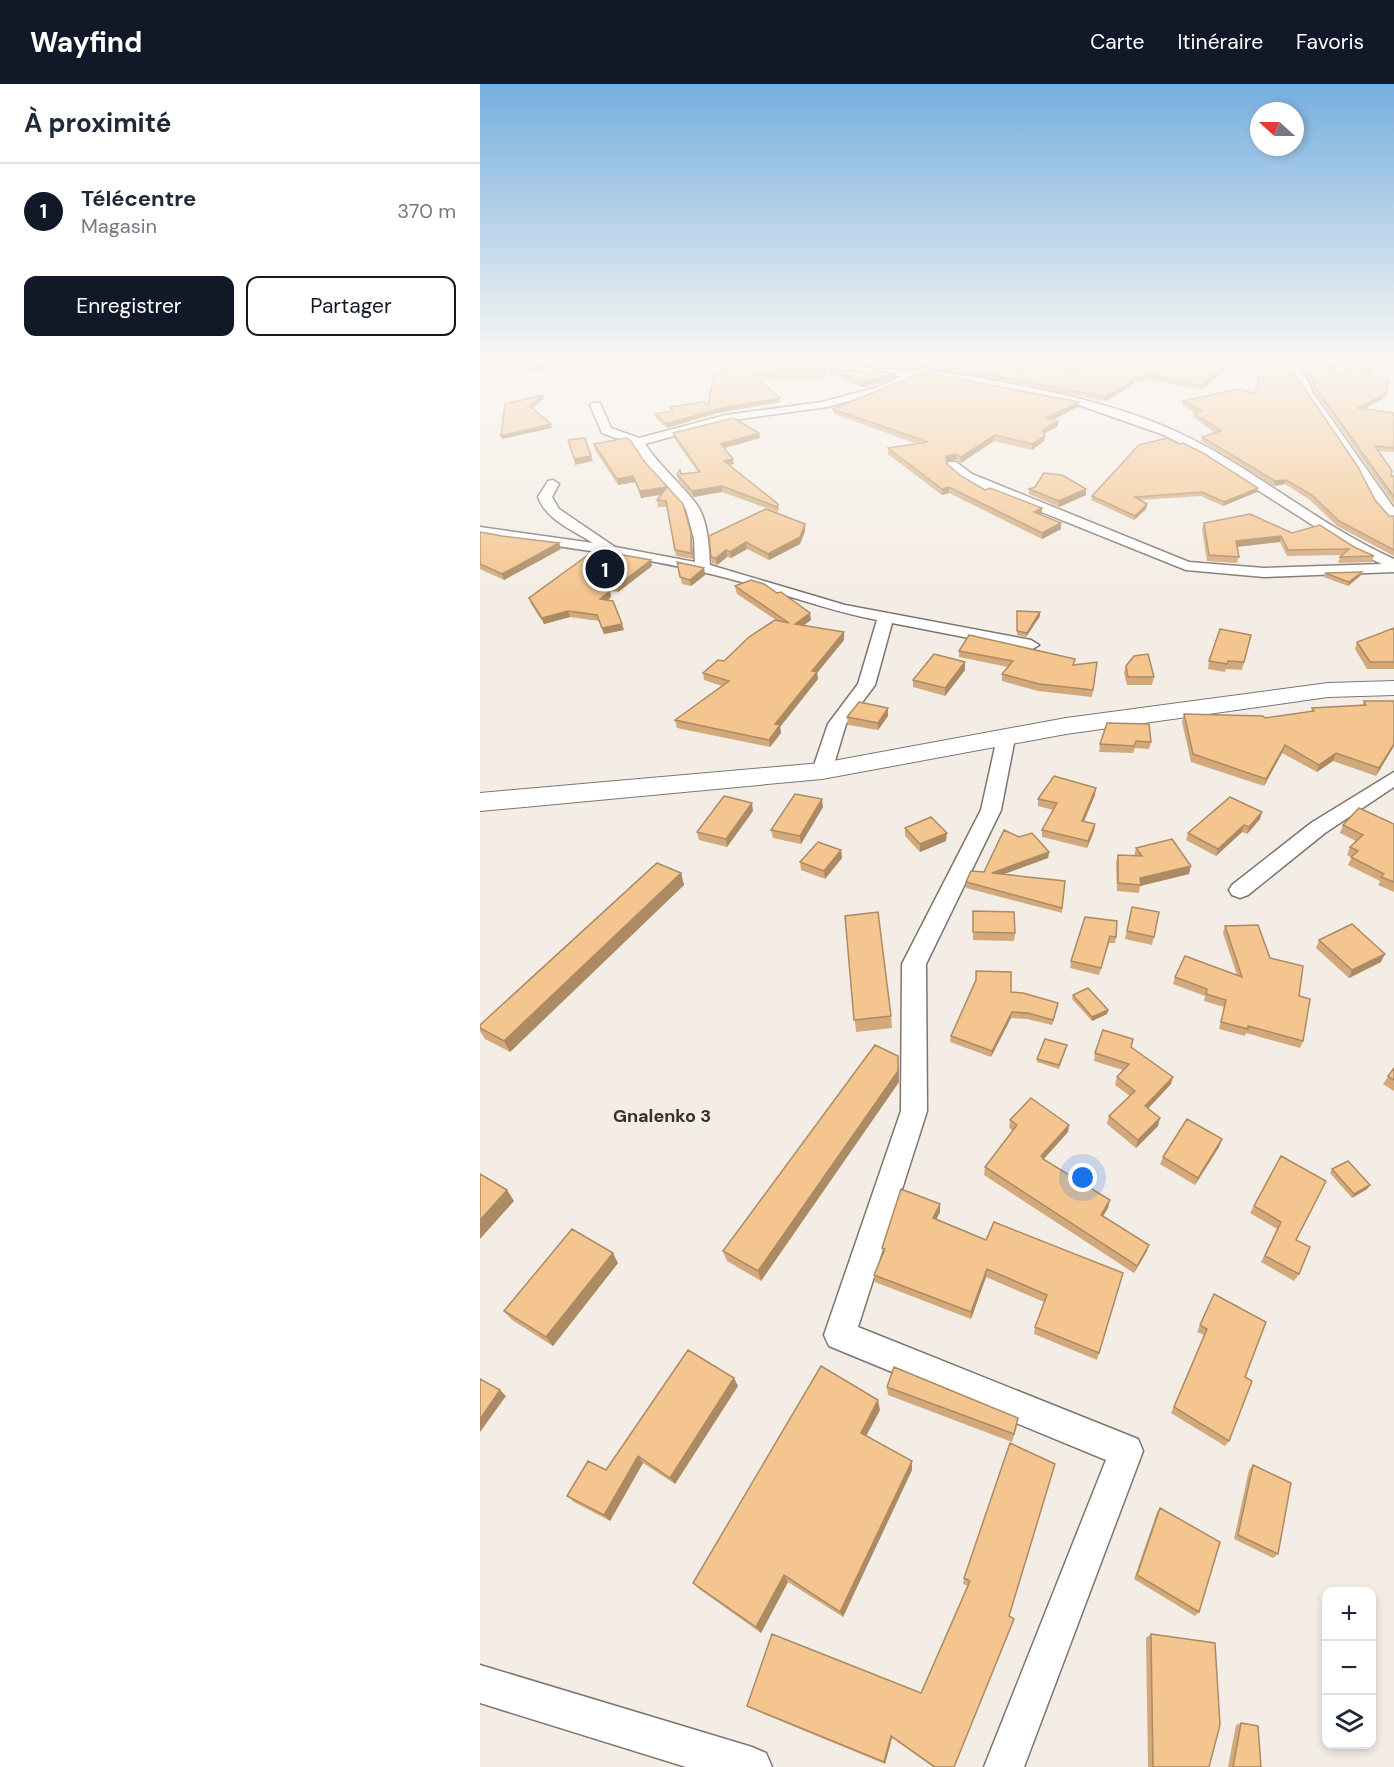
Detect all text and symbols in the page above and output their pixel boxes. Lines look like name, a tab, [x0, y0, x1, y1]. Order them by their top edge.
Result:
text: Wayfind	[30, 24, 142, 61]
text: Carte	[1090, 28, 1144, 56]
text: Itinéraire	[1177, 28, 1263, 56]
text: Favoris	[1296, 28, 1364, 56]
north arrow	[1250, 102, 1304, 156]
text: À proximité	[24, 106, 171, 140]
text: Télécentre	[81, 184, 196, 213]
text: 1	[40, 198, 47, 224]
text: 370 m	[397, 198, 456, 224]
text: Magasin	[81, 213, 157, 239]
button: Enregistrer	[24, 276, 234, 336]
button: Partager	[246, 276, 456, 336]
pin: 1	[586, 546, 624, 592]
district label: Gnalenko 3	[613, 1104, 711, 1128]
your location	[1068, 1163, 1097, 1192]
map controls	[1322, 1587, 1376, 1749]
button: +	[1322, 1587, 1376, 1641]
button: −	[1322, 1641, 1376, 1695]
button: layers	[1322, 1695, 1376, 1749]

